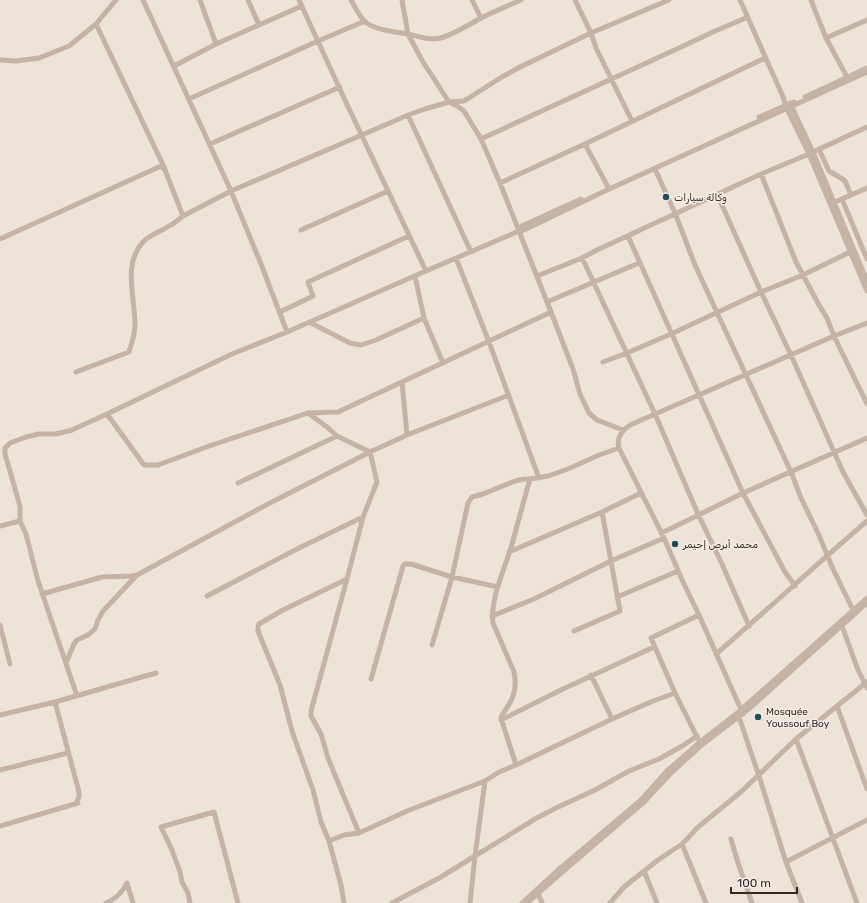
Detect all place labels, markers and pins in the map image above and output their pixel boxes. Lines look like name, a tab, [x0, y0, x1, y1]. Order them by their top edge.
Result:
marker: وكالة سيارات	[661, 192, 671, 202]
place label: وكالة سيارات	[674, 192, 727, 204]
marker: محمد أبرص إحيمر	[670, 539, 680, 549]
place label: محمد أبرص إحيمر	[682, 539, 758, 551]
place label: Mosquée Youssouf Boy	[766, 706, 830, 730]
marker: Mosquée Youssouf Boy	[753, 712, 763, 722]

